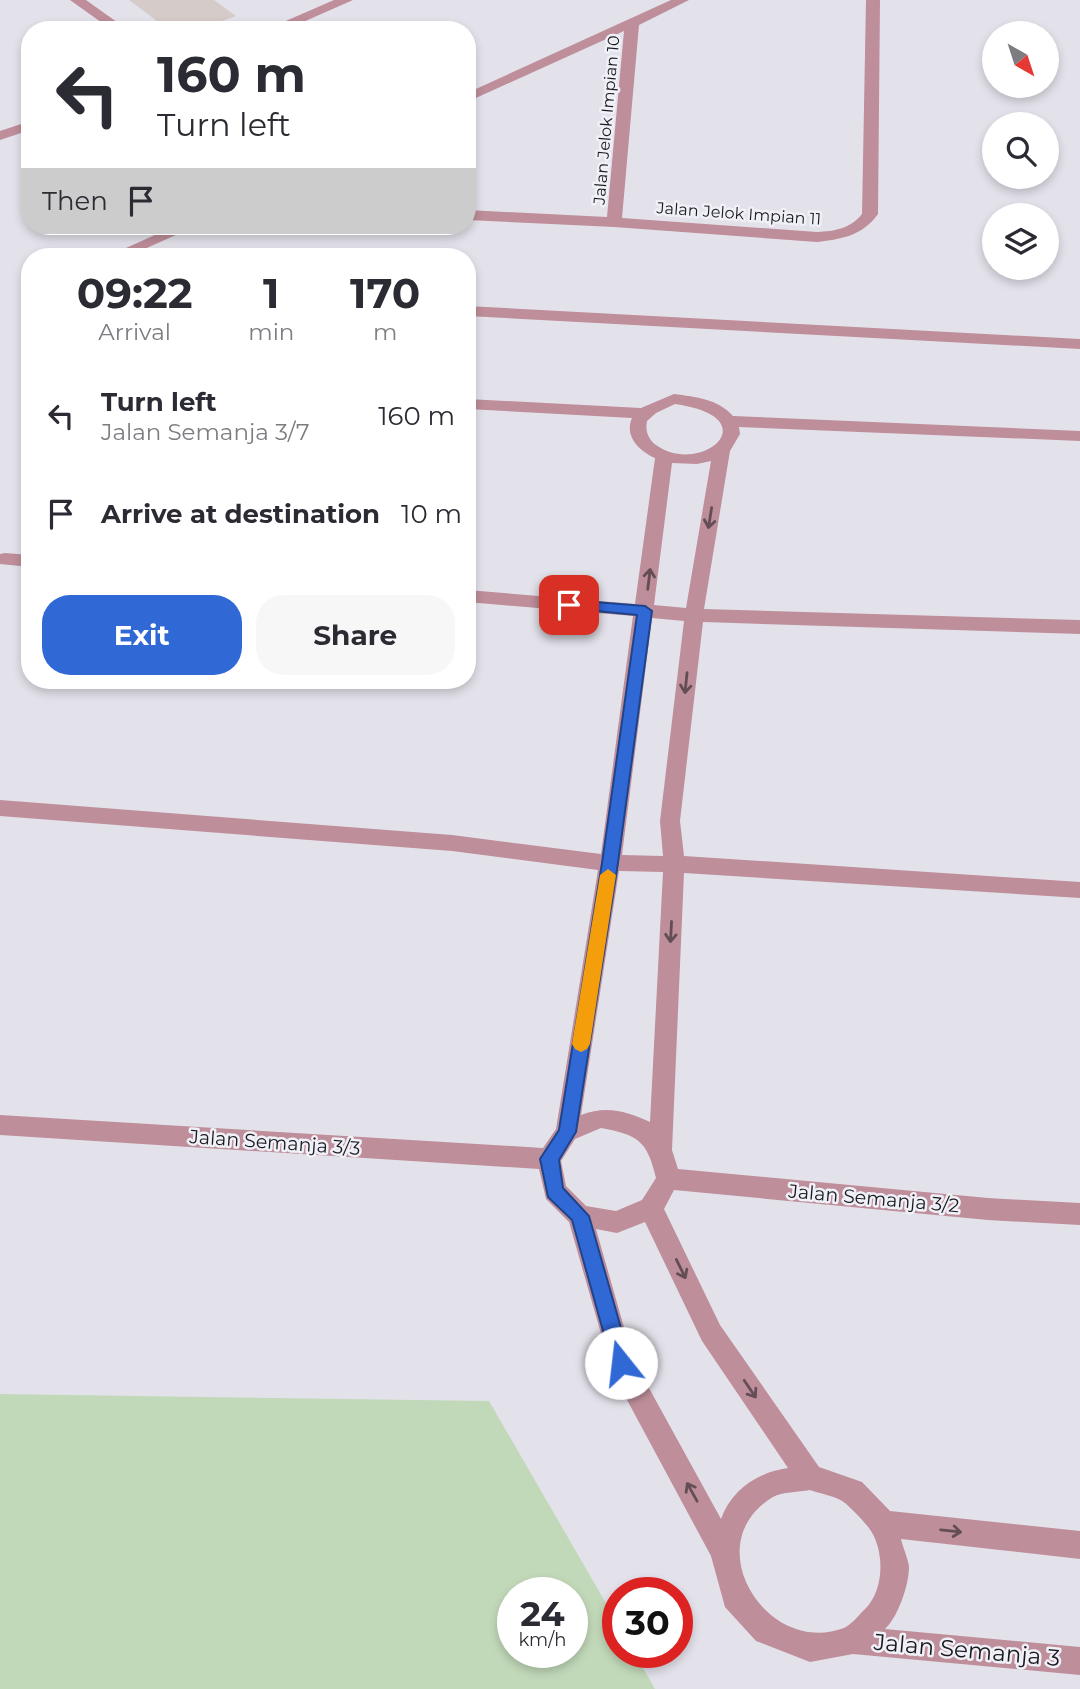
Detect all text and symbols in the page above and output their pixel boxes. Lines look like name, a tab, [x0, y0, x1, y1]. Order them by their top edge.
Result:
north arrow	[982, 21, 1059, 98]
map controls	[982, 21, 1059, 280]
street label: Jalan Jelok Impian 10	[590, 35, 623, 206]
text: 160 m	[157, 45, 306, 104]
icon: left	[42, 49, 133, 140]
text: Turn left	[157, 105, 291, 144]
button: search	[982, 112, 1059, 189]
icon: arrive	[122, 182, 160, 220]
text: Then	[42, 185, 108, 217]
street label: Jalan Jelok Impian 11	[655, 198, 822, 229]
button: layers	[982, 203, 1059, 280]
text: 09:22	[77, 267, 193, 319]
text: 1	[263, 267, 280, 319]
text: 170	[350, 267, 420, 319]
text: Arrival	[98, 318, 171, 346]
text: min	[248, 318, 294, 346]
text: m	[373, 318, 397, 346]
text: Turn left	[101, 386, 217, 418]
icon: left	[42, 397, 80, 435]
text: 160 m	[378, 400, 455, 432]
text: Jalan Semanja 3/7	[101, 418, 309, 446]
icon: arrive	[42, 495, 80, 533]
text: Arrive at destination	[101, 498, 380, 530]
text: 10 m	[401, 498, 462, 530]
one-way arrow	[703, 506, 716, 529]
one-way arrow	[642, 569, 655, 591]
pin	[539, 575, 599, 635]
icon: arrive	[550, 586, 588, 624]
button: Exit	[42, 595, 242, 675]
button: Share	[256, 595, 455, 675]
one-way arrow	[679, 671, 692, 694]
one-way arrow	[664, 921, 677, 943]
street label: Jalan Semanja 3/3	[188, 1125, 361, 1160]
street label: Jalan Semanja 3/2	[787, 1179, 961, 1217]
one-way arrow	[675, 1258, 688, 1279]
position arrow	[584, 1326, 658, 1400]
one-way arrow	[743, 1379, 757, 1398]
one-way arrow	[685, 1482, 698, 1503]
one-way arrow	[939, 1525, 962, 1538]
speed limit sign: 30	[602, 1577, 693, 1668]
text: 24	[520, 1592, 565, 1635]
street label: Jalan Semanja 3	[872, 1628, 1061, 1672]
text: km/h	[518, 1629, 567, 1651]

